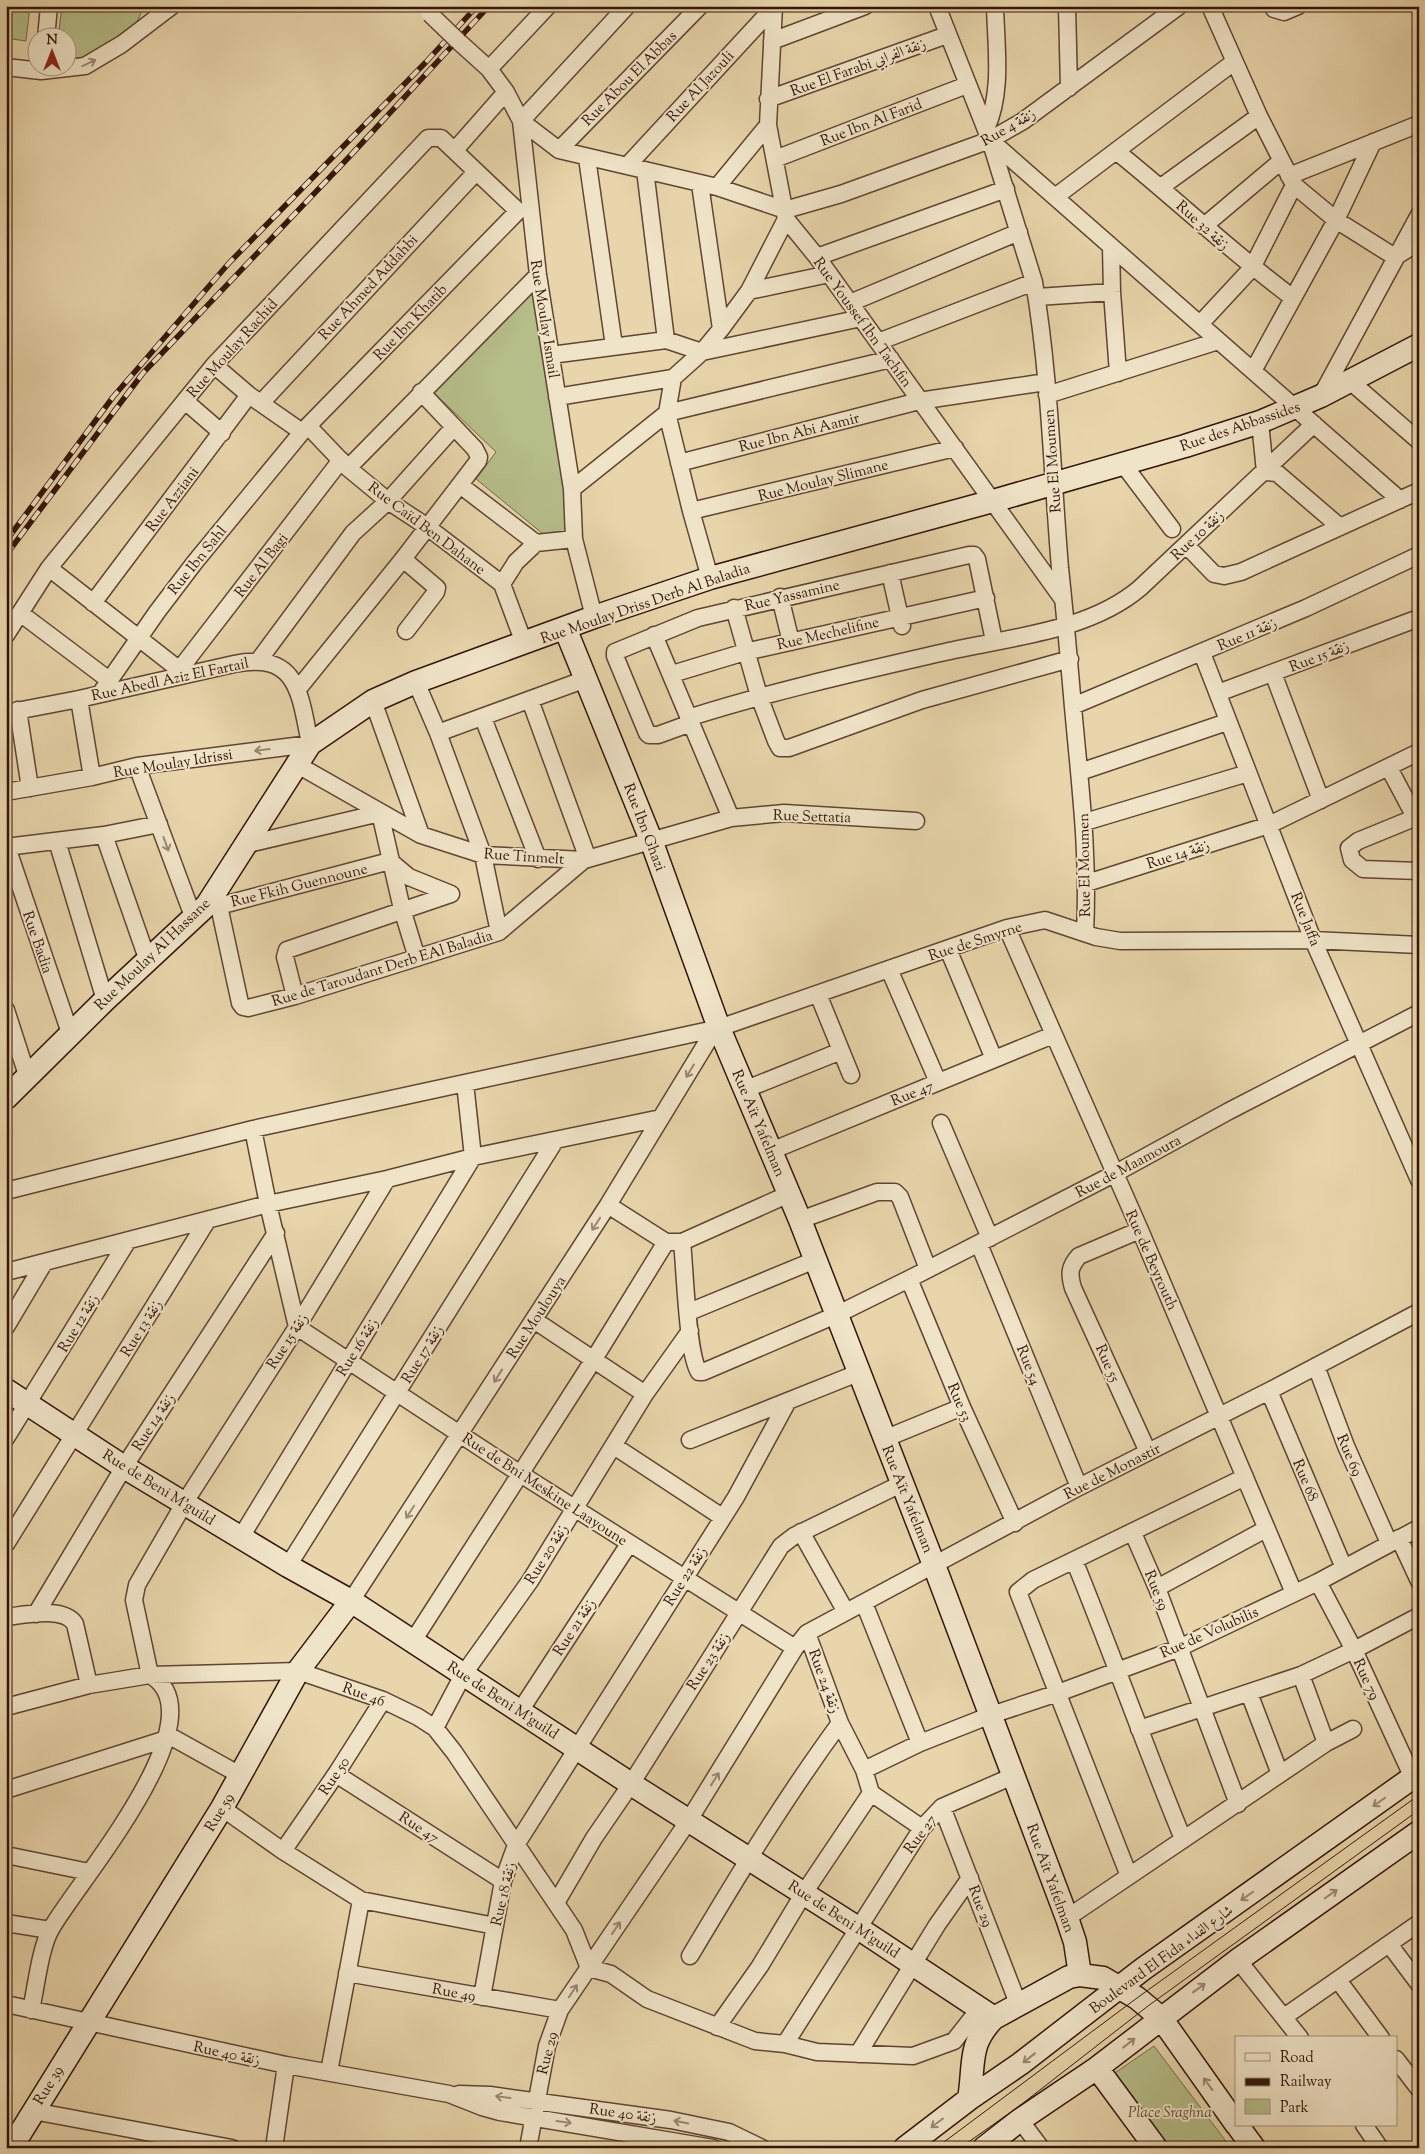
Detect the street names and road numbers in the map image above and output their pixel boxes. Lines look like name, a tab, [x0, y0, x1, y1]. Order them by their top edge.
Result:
street label: Rue Abou El Abbas	[578, 27, 682, 131]
street label: Rue El Farabi زنقة الفرابي	[788, 34, 929, 103]
street label: Rue Al Jazouli	[662, 47, 740, 127]
street label: Rue Ibn Al Farid	[818, 94, 926, 152]
street label: Rue 4 زنقة	[977, 104, 1040, 152]
street label: Rue 32 زنقة	[1171, 196, 1233, 256]
street label: Rue Ahmed Addahbi	[315, 231, 424, 345]
street label: Rue Youssef Ibn Tachfin	[807, 253, 916, 392]
street label: Rue Moulay Ismail	[524, 258, 563, 380]
street label: Rue Ibn Khatib	[369, 280, 453, 366]
street label: Rue Moulay Rachid	[183, 294, 284, 403]
street label: Rue des Abbassides	[1178, 397, 1304, 458]
street label: Rue Ibn Abi Aamir	[737, 408, 862, 459]
street label: Rue El Moumen	[1039, 408, 1068, 514]
street label: Rue Moulay Slimane	[756, 455, 891, 508]
street label: Rue Azziani	[142, 463, 205, 537]
street label: Rue Caïd Ben Dahane	[363, 478, 489, 580]
street label: Rue 10 زنقة	[1167, 506, 1229, 566]
street label: Rue Ibn Sahl	[164, 522, 233, 600]
street label: Rue Al Bagi	[230, 529, 294, 603]
street label: Rue Moulay Driss Derb Al Baladia	[538, 559, 753, 650]
street label: Rue Yassamine	[743, 575, 842, 618]
street label: Rue Mechelifine	[775, 612, 882, 656]
street label: Rue 11 زنقة	[1215, 613, 1281, 657]
street label: Rue 15 زنقة	[1286, 636, 1353, 678]
street label: Rue Abedl Aziz El Fartail	[90, 654, 251, 707]
street label: Rue Moulay Idrissi	[112, 745, 234, 784]
street label: Rue Ibn Ghazi	[617, 781, 670, 874]
street label: Rue Settatia	[772, 806, 852, 829]
street label: Rue El Moumen	[1074, 813, 1097, 917]
street label: Rue 14 زنقة	[1144, 835, 1213, 875]
street label: Rue Tinmelt	[483, 844, 565, 871]
street label: Rue Fkih Guennoune	[229, 859, 370, 914]
street label: Rue Jaffa	[1284, 889, 1325, 950]
street label: Rue Moulay Al Hassane	[90, 894, 216, 1016]
street label: Rue Badia	[16, 908, 57, 977]
street label: Rue de Smyrne	[926, 917, 1025, 967]
street label: Rue de Taroudant Derb EAl Baladia	[269, 926, 495, 1013]
street label: Rue Aït Yafelman	[726, 1067, 790, 1181]
street label: Rue 47	[888, 1076, 937, 1112]
street label: Rue de Maamoura	[1072, 1131, 1185, 1204]
street label: Rue de Beyrouth	[1119, 1207, 1182, 1314]
street label: Rue Moulouya	[503, 1272, 572, 1363]
street label: Rue 12 زنقة	[54, 1291, 105, 1357]
street label: Rue 13 زنقة	[116, 1296, 168, 1361]
street label: Rue 15 زنقة	[262, 1310, 314, 1374]
street label: Rue 16 زنقة	[332, 1315, 384, 1381]
street label: Rue 17 زنقة	[397, 1322, 449, 1388]
street label: Rue 55	[1089, 1341, 1124, 1386]
street label: Rue 54	[1010, 1342, 1045, 1389]
street label: Rue 53	[941, 1380, 976, 1425]
street label: Rue 14 زنقة	[128, 1390, 181, 1456]
street label: Rue de Bni Meskine Laayoune	[457, 1429, 631, 1552]
street label: Rue 69	[1330, 1431, 1367, 1480]
street label: Rue de Monastir	[1061, 1439, 1165, 1506]
street label: Rue Aït Yafelman	[875, 1443, 938, 1557]
street label: Rue de Beni M'guild	[98, 1445, 219, 1532]
street label: Rue 68	[1286, 1456, 1323, 1505]
street label: Rue 20 زنقة	[520, 1521, 574, 1589]
street label: Rue 22 زنقة	[660, 1543, 713, 1611]
street label: Rue 59	[1138, 1567, 1173, 1614]
street label: Rue 21 زنقة	[549, 1595, 602, 1661]
street label: Rue de Volubilis	[1157, 1602, 1262, 1664]
street label: Rue 23 زنقة	[683, 1629, 736, 1695]
street label: Rue 24 زنقة	[802, 1646, 845, 1717]
street label: Rue 79	[1347, 1655, 1384, 1704]
street label: Rue de Beni M'guild	[442, 1657, 563, 1746]
street label: Rue 46	[339, 1678, 388, 1713]
street label: Rue 50	[315, 1753, 356, 1800]
street label: Rue 59	[201, 1790, 240, 1836]
street label: Rue 47	[394, 1807, 443, 1849]
street label: Rue 27	[900, 1811, 943, 1859]
street label: Rue Aït Yafelman	[1020, 1821, 1079, 1936]
street label: Rue 18 زنقة	[487, 1860, 522, 1928]
street label: Rue de Beni M'guild	[783, 1876, 904, 1965]
street label: Rue 29	[962, 1882, 997, 1931]
street label: Boulevard El Fida شارع الفداء	[1086, 1901, 1239, 2020]
street label: Rue 49	[430, 1979, 477, 2008]
street label: Rue 29	[533, 2030, 564, 2077]
street label: Rue 40 زنقة	[191, 2037, 262, 2072]
street label: Rue 39	[29, 2062, 69, 2109]
street label: Rue 40 زنقة	[588, 2099, 658, 2130]

